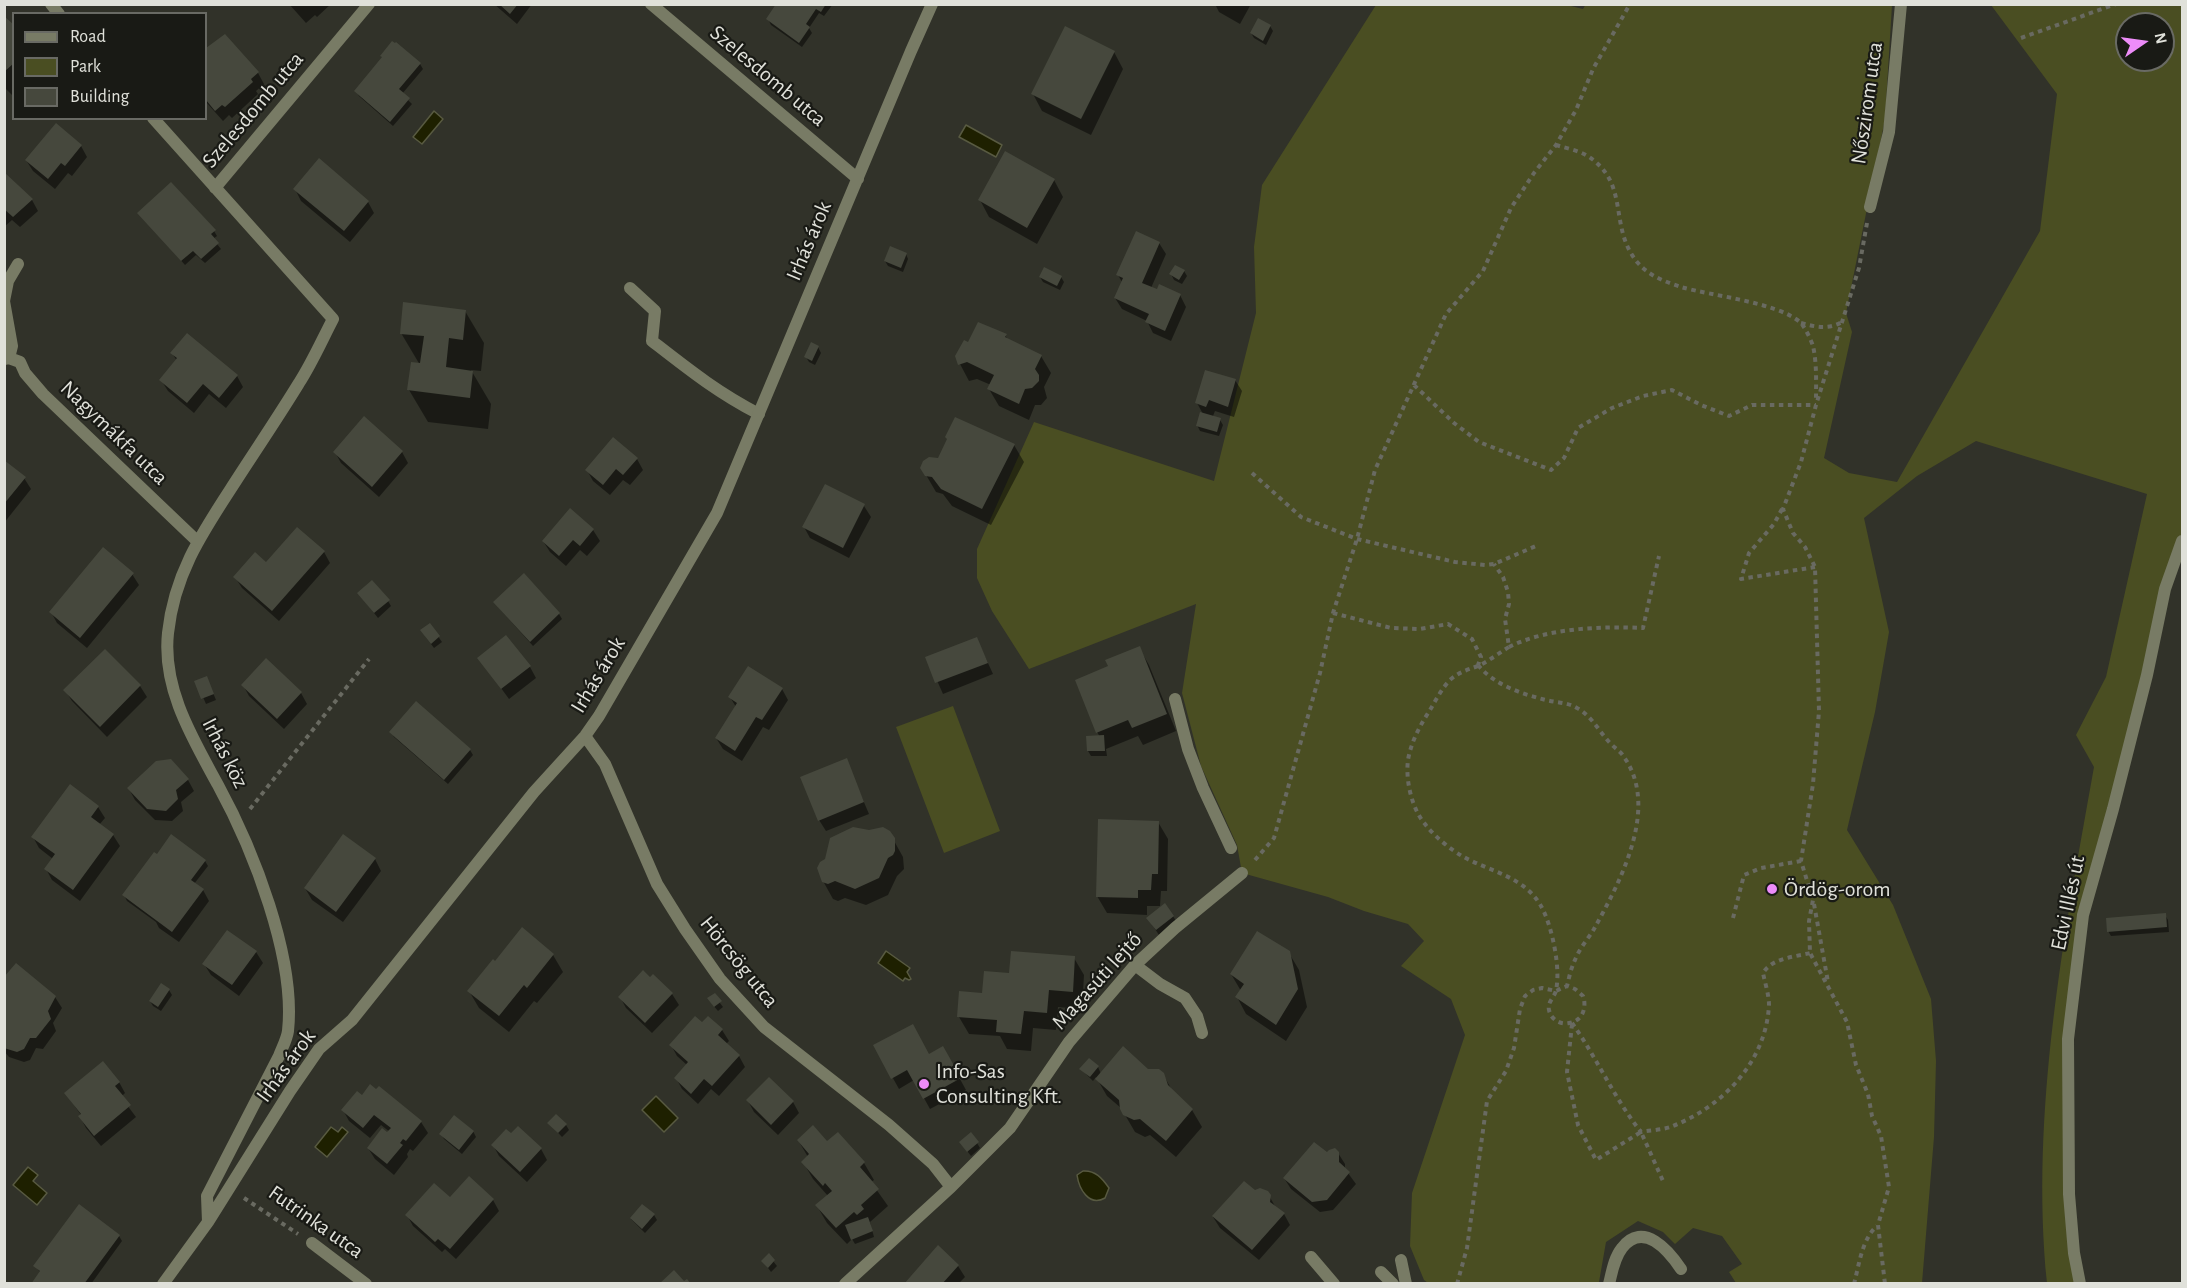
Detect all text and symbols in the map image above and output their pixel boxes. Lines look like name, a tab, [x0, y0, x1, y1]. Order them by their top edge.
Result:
legend	[12, 12, 207, 120]
north arrow	[2115, 12, 2175, 72]
street label: Szelesdomb utca	[704, 20, 832, 132]
text: Road	[70, 28, 106, 46]
text: N	[2152, 31, 2170, 46]
street label: Nőszirom utca	[1845, 40, 1889, 166]
street label: Szelesdomb utca	[197, 46, 309, 174]
text: Park	[70, 58, 101, 76]
text: Building	[70, 88, 129, 106]
street label: Irhás árok	[780, 197, 838, 285]
street label: Nagymákfa utca	[55, 375, 173, 491]
street label: Irhás árok	[565, 632, 631, 718]
street label: Irhás köz	[196, 713, 254, 793]
street label: Edvi Illés út	[2045, 853, 2091, 953]
place label: Ördög-orom	[1784, 876, 1891, 902]
marker: Ördög-orom	[1765, 882, 1779, 896]
street label: Hörcsög utca	[694, 911, 784, 1013]
street label: Magasúti lejtő	[1046, 927, 1148, 1035]
street label: Irhás árok	[251, 1024, 321, 1108]
place label: Info-Sas Consulting Kft.	[936, 1058, 1062, 1110]
marker: Info-Sas Consulting Kft.	[917, 1077, 931, 1091]
street label: Futrinka utca	[263, 1180, 369, 1264]

